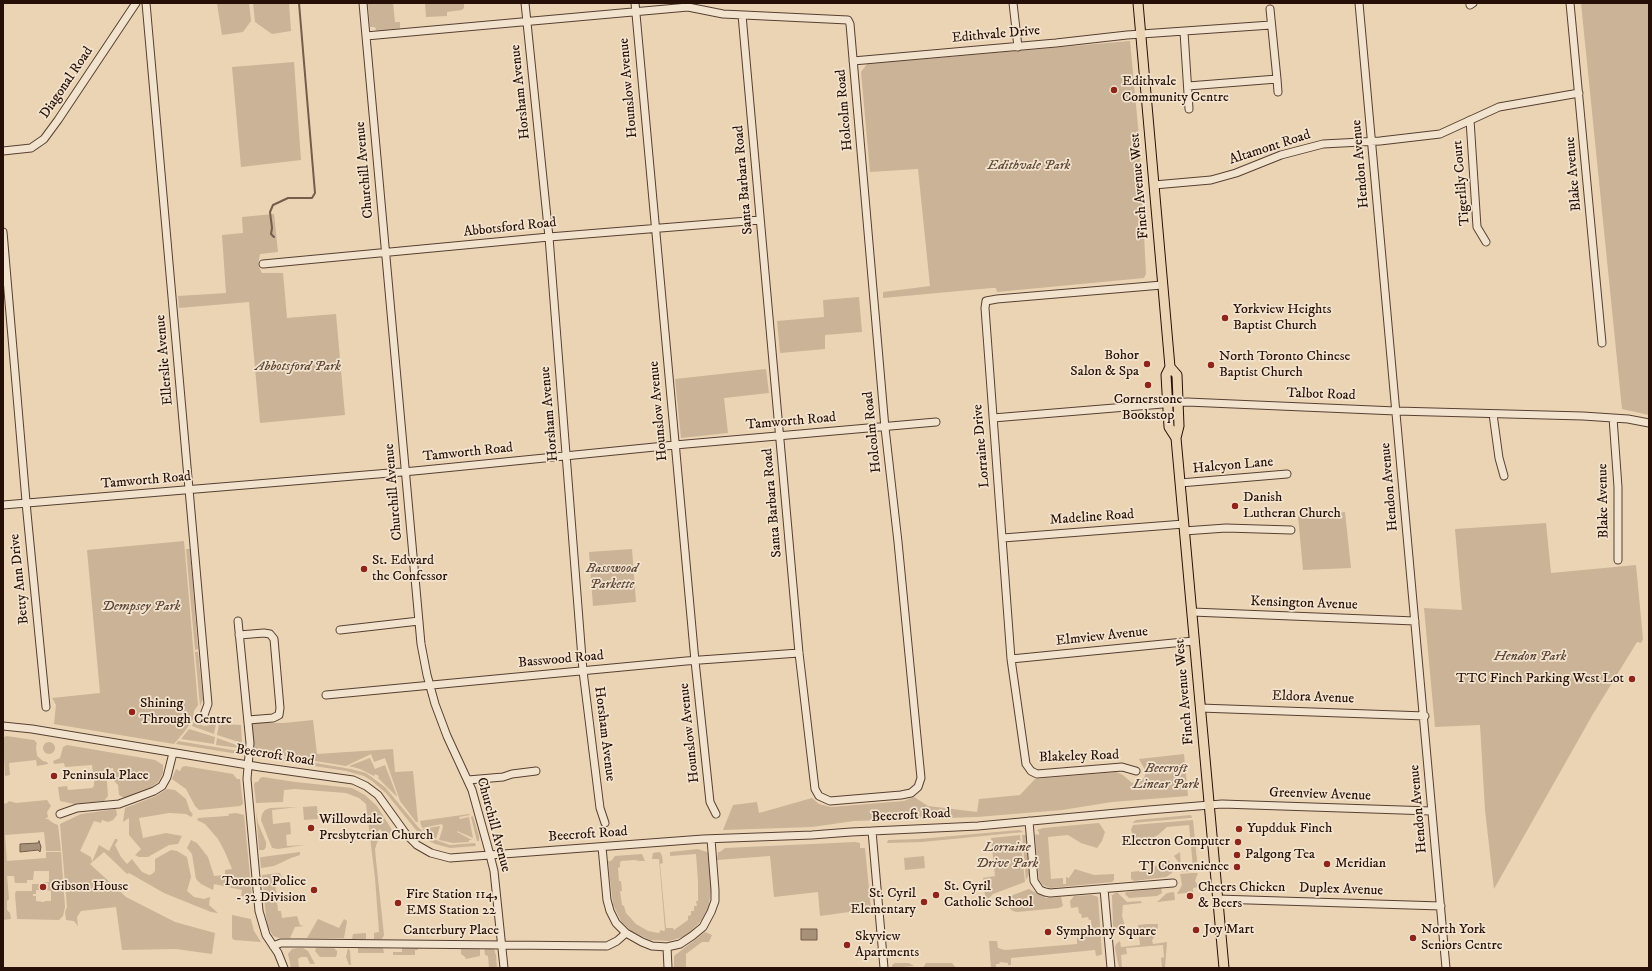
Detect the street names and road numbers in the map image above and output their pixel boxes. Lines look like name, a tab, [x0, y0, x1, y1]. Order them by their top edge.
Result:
street label: Edithvale Drive	[951, 23, 1041, 47]
street label: Hounslow Avenue	[616, 37, 642, 139]
street label: Diagonal Road	[37, 44, 97, 122]
street label: Horsham Avenue	[508, 44, 534, 140]
street label: Holcolm Road	[833, 68, 857, 152]
street label: Hendon Avenue	[1349, 119, 1373, 209]
street label: Churchill Avenue	[352, 121, 378, 219]
street label: Santa Barbara Road	[731, 125, 757, 235]
street label: Altamont Road	[1227, 127, 1313, 169]
street label: Finch Avenue West	[1127, 132, 1153, 240]
street label: Blake Avenue	[1562, 136, 1586, 212]
street label: Tigerlily Court	[1450, 139, 1474, 227]
street label: Abbotsford Road	[463, 215, 557, 241]
street label: Ellerslie Avenue	[153, 314, 177, 406]
street label: Hounslow Avenue	[646, 360, 672, 462]
street label: Horsham Avenue	[537, 366, 563, 462]
street label: Talbot Road	[1286, 385, 1356, 405]
street label: Holcolm Road	[860, 390, 886, 474]
street label: Lorraine Drive	[970, 403, 994, 489]
street label: Tamworth Road	[745, 410, 837, 434]
street label: Tamworth Road	[422, 440, 514, 466]
street label: Hendon Avenue	[1378, 442, 1402, 532]
street label: Churchill Avenue	[381, 443, 407, 541]
street label: Santa Barbara Road	[760, 448, 786, 558]
street label: Halcyon Lane	[1192, 454, 1274, 478]
street label: Blake Avenue	[1595, 463, 1613, 539]
street label: Tamworth Road	[100, 469, 192, 493]
street label: Madeline Road	[1049, 507, 1135, 529]
street label: Betty Ann Drive	[7, 533, 33, 625]
street label: Kensington Avenue	[1250, 594, 1358, 614]
street label: Elmview Avenue	[1055, 624, 1149, 650]
street label: Finch Avenue West	[1172, 638, 1198, 746]
street label: Basswood Road	[518, 648, 604, 672]
street label: Hounslow Avenue	[676, 682, 704, 784]
street label: Horsham Avenue	[590, 686, 618, 782]
street label: Eldora Avenue	[1272, 688, 1354, 708]
street label: Beecroft Road	[234, 741, 316, 771]
street label: Blakeley Road	[1039, 747, 1119, 767]
street label: Hendon Avenue	[1407, 764, 1431, 854]
street label: Churchill Avenue	[472, 776, 514, 874]
street label: Greenview Avenue	[1269, 785, 1371, 805]
street label: Beecroft Road	[871, 806, 951, 826]
street label: Beecroft Road	[548, 824, 628, 846]
street label: Duplex Avenue	[1299, 880, 1383, 900]
street label: Canterbury Place	[403, 923, 499, 939]

